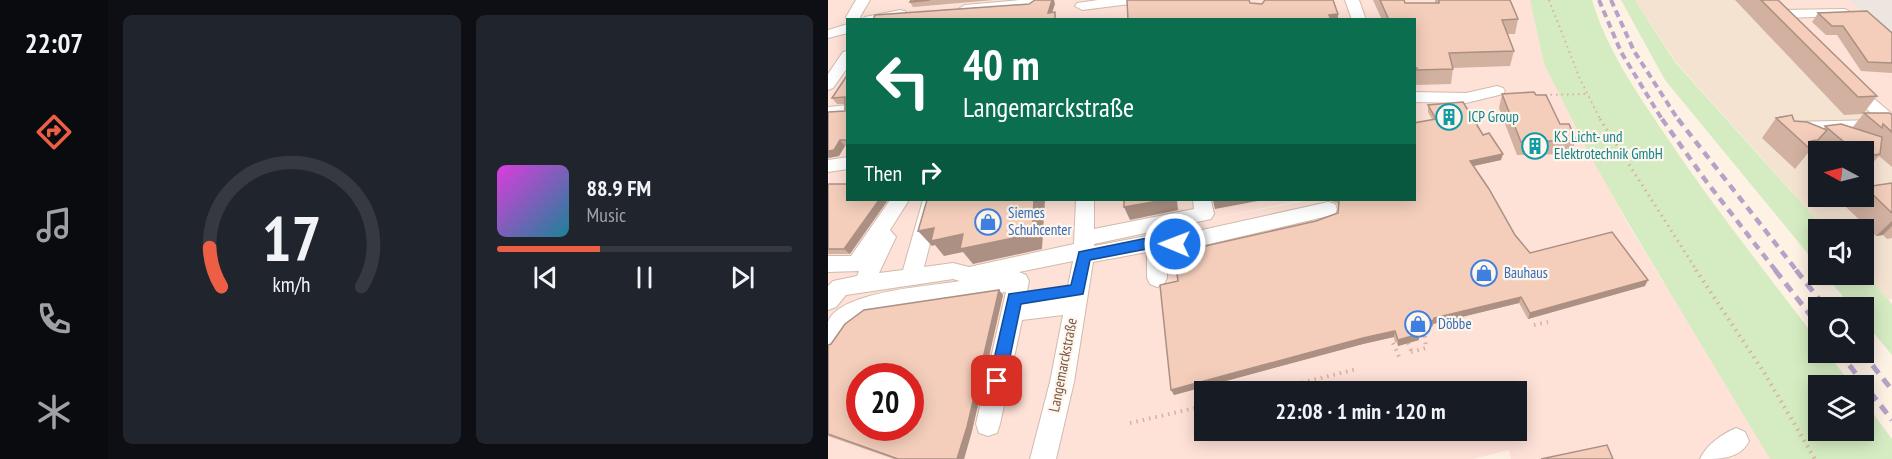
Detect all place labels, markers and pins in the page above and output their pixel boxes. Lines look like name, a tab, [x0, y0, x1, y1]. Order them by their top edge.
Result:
building icon: ICP Group	[1434, 102, 1464, 132]
place label: ICP Group	[1468, 107, 1519, 126]
place label: KS Licht- und Elektrotechnik GmbH	[1554, 127, 1663, 163]
building icon: KS Licht- und Elektrotechnik GmbH	[1520, 131, 1550, 161]
place label: Siemes Schuhcenter	[1008, 203, 1073, 239]
shop icon: Siemes Schuhcenter	[973, 207, 1003, 237]
shop icon: Bauhaus	[1469, 258, 1499, 288]
place label: Bauhaus	[1504, 263, 1548, 282]
shop icon: Döbbe	[1403, 309, 1433, 339]
place label: Döbbe	[1438, 314, 1472, 333]
pin	[971, 355, 1022, 406]

